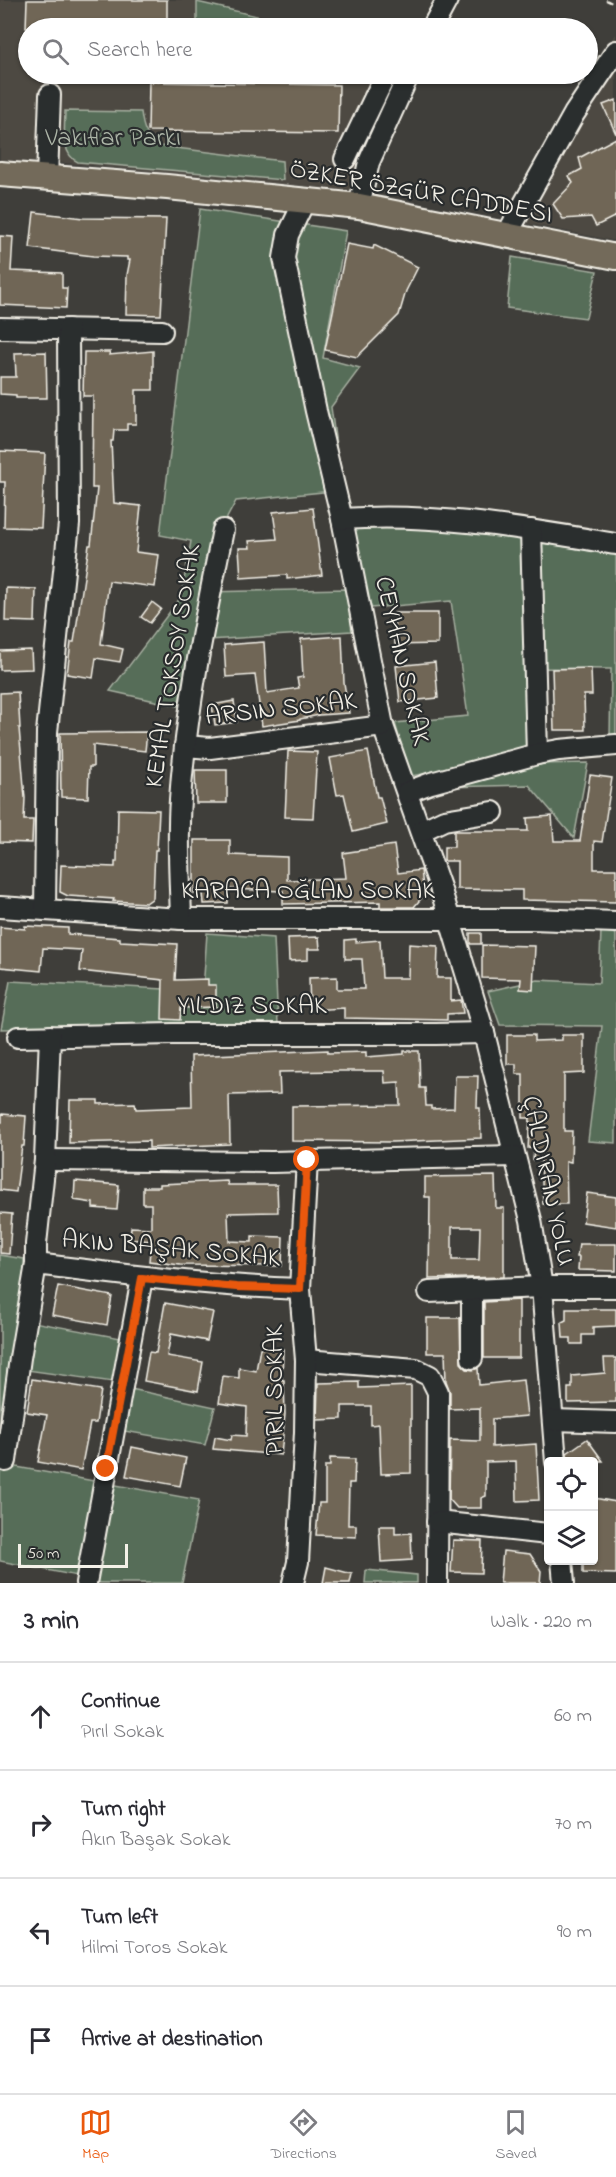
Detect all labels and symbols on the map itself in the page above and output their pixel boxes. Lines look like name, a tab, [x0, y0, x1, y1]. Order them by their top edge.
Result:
park label: Vakıflar Parkı	[44, 120, 181, 158]
street label: ÖZKER ÖZGÜR CADDESI	[287, 151, 555, 235]
street label: KEMAL TOKSOY SOKAK	[136, 541, 212, 791]
street label: CEYHAN SOKAK	[363, 573, 439, 750]
street label: ARSIN SOKAK	[203, 683, 359, 737]
street label: KARACA OĞLAN SOKAK	[181, 873, 435, 911]
street label: YILDIZ SOKAK	[177, 988, 327, 1026]
street label: ÇALDIRAN YOLU	[510, 1093, 584, 1269]
route start	[293, 1146, 319, 1172]
street label: AKIN BAŞAK SOKAK	[60, 1222, 282, 1279]
street label: PIRIL SOKAK	[257, 1324, 295, 1456]
route end	[92, 1455, 118, 1481]
scale bar	[18, 1541, 128, 1568]

